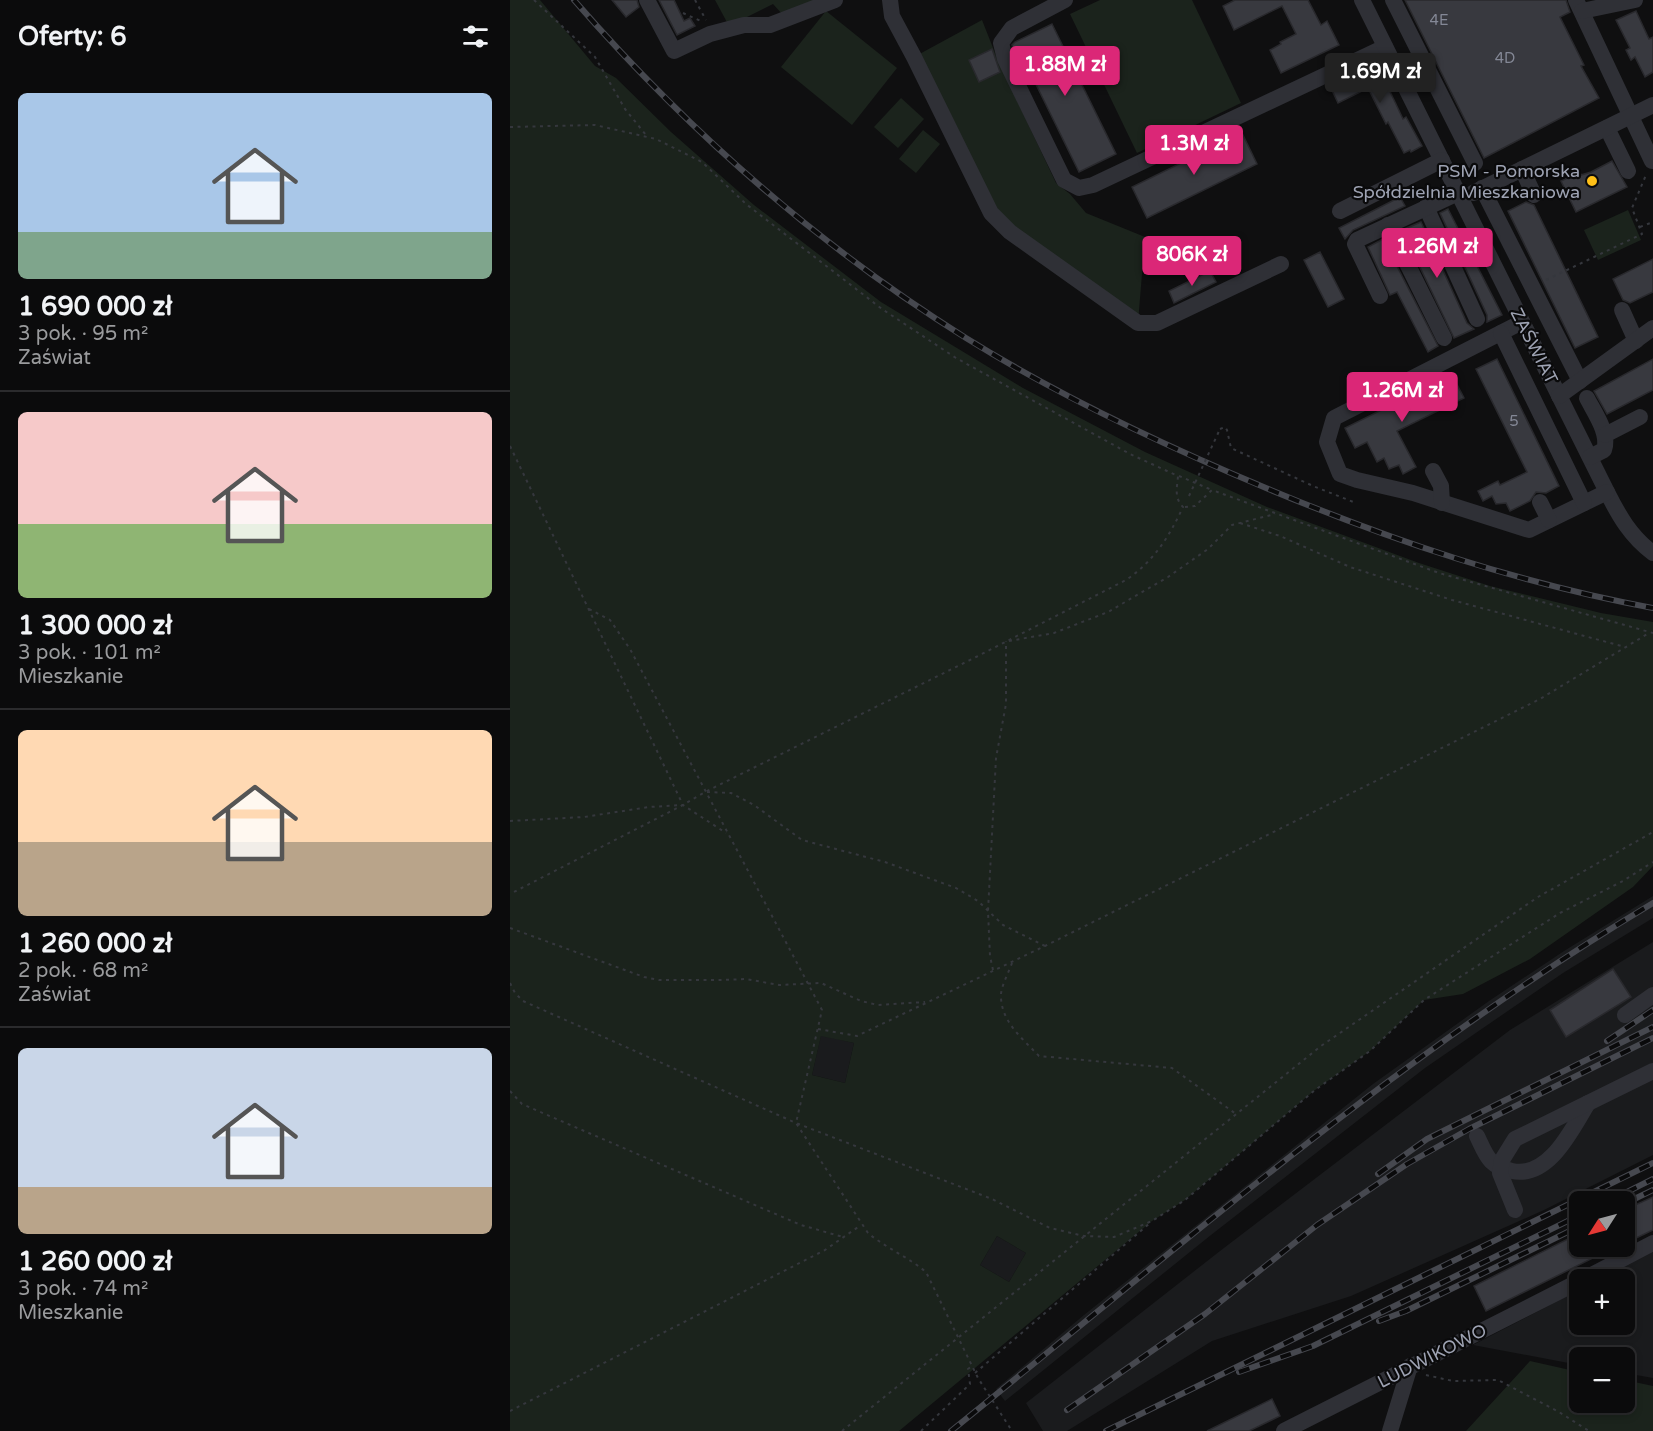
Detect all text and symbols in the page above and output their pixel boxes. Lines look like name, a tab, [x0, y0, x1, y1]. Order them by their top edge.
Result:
house number: 4E	[1430, 11, 1449, 29]
icon: filters	[459, 20, 492, 53]
text: Oferty: 6	[18, 21, 127, 52]
pin: 1.88M zł	[1003, 46, 1127, 97]
house number: 4D	[1495, 49, 1515, 67]
text: 1.88M zł	[1024, 53, 1106, 77]
pin: 1.69M zł	[1318, 53, 1442, 104]
text: 1.69M zł	[1339, 60, 1421, 84]
pin: 1.3M zł	[1139, 125, 1249, 176]
icon: home	[201, 132, 309, 240]
text: 1.3M zł	[1159, 132, 1229, 156]
place label: PSM - Pomorska Spółdzielnia Mieszkaniowa	[1353, 160, 1580, 203]
marker: PSM - Pomorska Spółdzielnia Mieszkaniowa	[1585, 174, 1599, 188]
pin: 1.26M zł	[1375, 228, 1499, 279]
text: 1.26M zł	[1396, 235, 1478, 259]
pin: 806K zł	[1137, 236, 1247, 287]
text: 806K zł	[1156, 243, 1228, 267]
text: 1 690 000 zł	[18, 291, 172, 322]
street label: ZAŚWIAT	[1505, 304, 1563, 388]
text: 3 pok. · 95 m²	[18, 322, 148, 346]
text: Zaświat	[18, 346, 91, 370]
pin: 1.26M zł	[1340, 372, 1464, 423]
text: 1.26M zł	[1361, 379, 1443, 403]
house number: 5	[1509, 412, 1519, 430]
icon: home	[201, 451, 309, 559]
text: 1 300 000 zł	[18, 610, 172, 641]
text: 3 pok. · 101 m²	[18, 641, 161, 665]
text: Mieszkanie	[18, 665, 123, 689]
icon: home	[201, 769, 309, 877]
text: 1 260 000 zł	[18, 928, 172, 959]
text: 2 pok. · 68 m²	[18, 959, 148, 983]
text: Zaświat	[18, 983, 91, 1007]
icon: home	[201, 1087, 309, 1195]
north arrow	[1569, 1191, 1635, 1257]
map controls	[1569, 1191, 1635, 1413]
text: 1 260 000 zł	[18, 1246, 172, 1277]
button: +	[1569, 1269, 1635, 1335]
text: 3 pok. · 74 m²	[18, 1277, 148, 1301]
text: Mieszkanie	[18, 1301, 123, 1325]
street label: LUDWIKOWO	[1374, 1319, 1490, 1393]
button: −	[1569, 1347, 1635, 1413]

